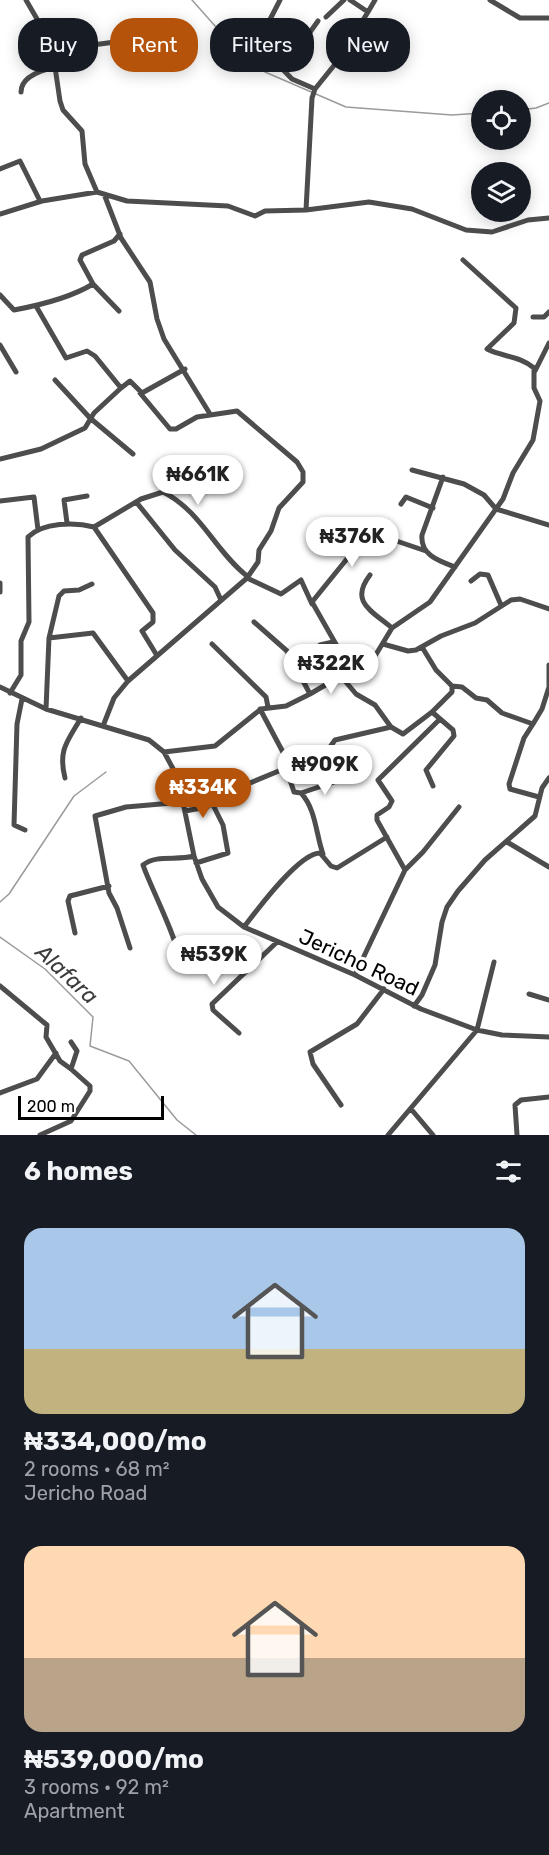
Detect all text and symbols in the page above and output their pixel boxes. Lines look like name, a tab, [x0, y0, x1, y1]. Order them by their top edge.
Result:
chip: Buy	[18, 18, 98, 72]
chip: Rent	[110, 18, 198, 72]
chip: Filters	[210, 18, 314, 72]
chip: New	[326, 18, 410, 72]
map controls	[471, 90, 531, 222]
button: locate	[471, 90, 531, 150]
button: layers	[471, 162, 531, 222]
pin: ₦661K	[156, 455, 240, 506]
text: ₦661K	[166, 462, 230, 486]
pin: ₦376K	[310, 517, 394, 568]
text: ₦376K	[320, 524, 384, 548]
pin: ₦322K	[289, 644, 373, 695]
text: ₦322K	[298, 651, 364, 675]
pin: ₦909K	[283, 745, 367, 796]
text: ₦909K	[292, 752, 358, 776]
pin: ₦334K	[161, 768, 245, 819]
text: ₦334K	[169, 775, 237, 799]
street label: Jericho Road	[295, 923, 423, 1001]
pin: ₦539K	[172, 935, 256, 986]
water label: Alafara	[29, 938, 104, 1010]
text: ₦539K	[181, 942, 247, 966]
scale bar	[18, 1093, 164, 1120]
text: 200 m	[27, 1097, 75, 1116]
icon: filters	[492, 1155, 525, 1188]
text: 6 homes	[24, 1156, 133, 1187]
icon: home	[221, 1267, 329, 1375]
text: ₦334,000/mo	[24, 1426, 207, 1457]
text: 2 rooms · 68 m²	[24, 1457, 170, 1481]
text: Jericho Road	[24, 1481, 147, 1505]
icon: home	[221, 1585, 329, 1693]
text: ₦539,000/mo	[24, 1744, 204, 1775]
text: 3 rooms · 92 m²	[24, 1775, 169, 1799]
text: Apartment	[24, 1799, 125, 1823]

